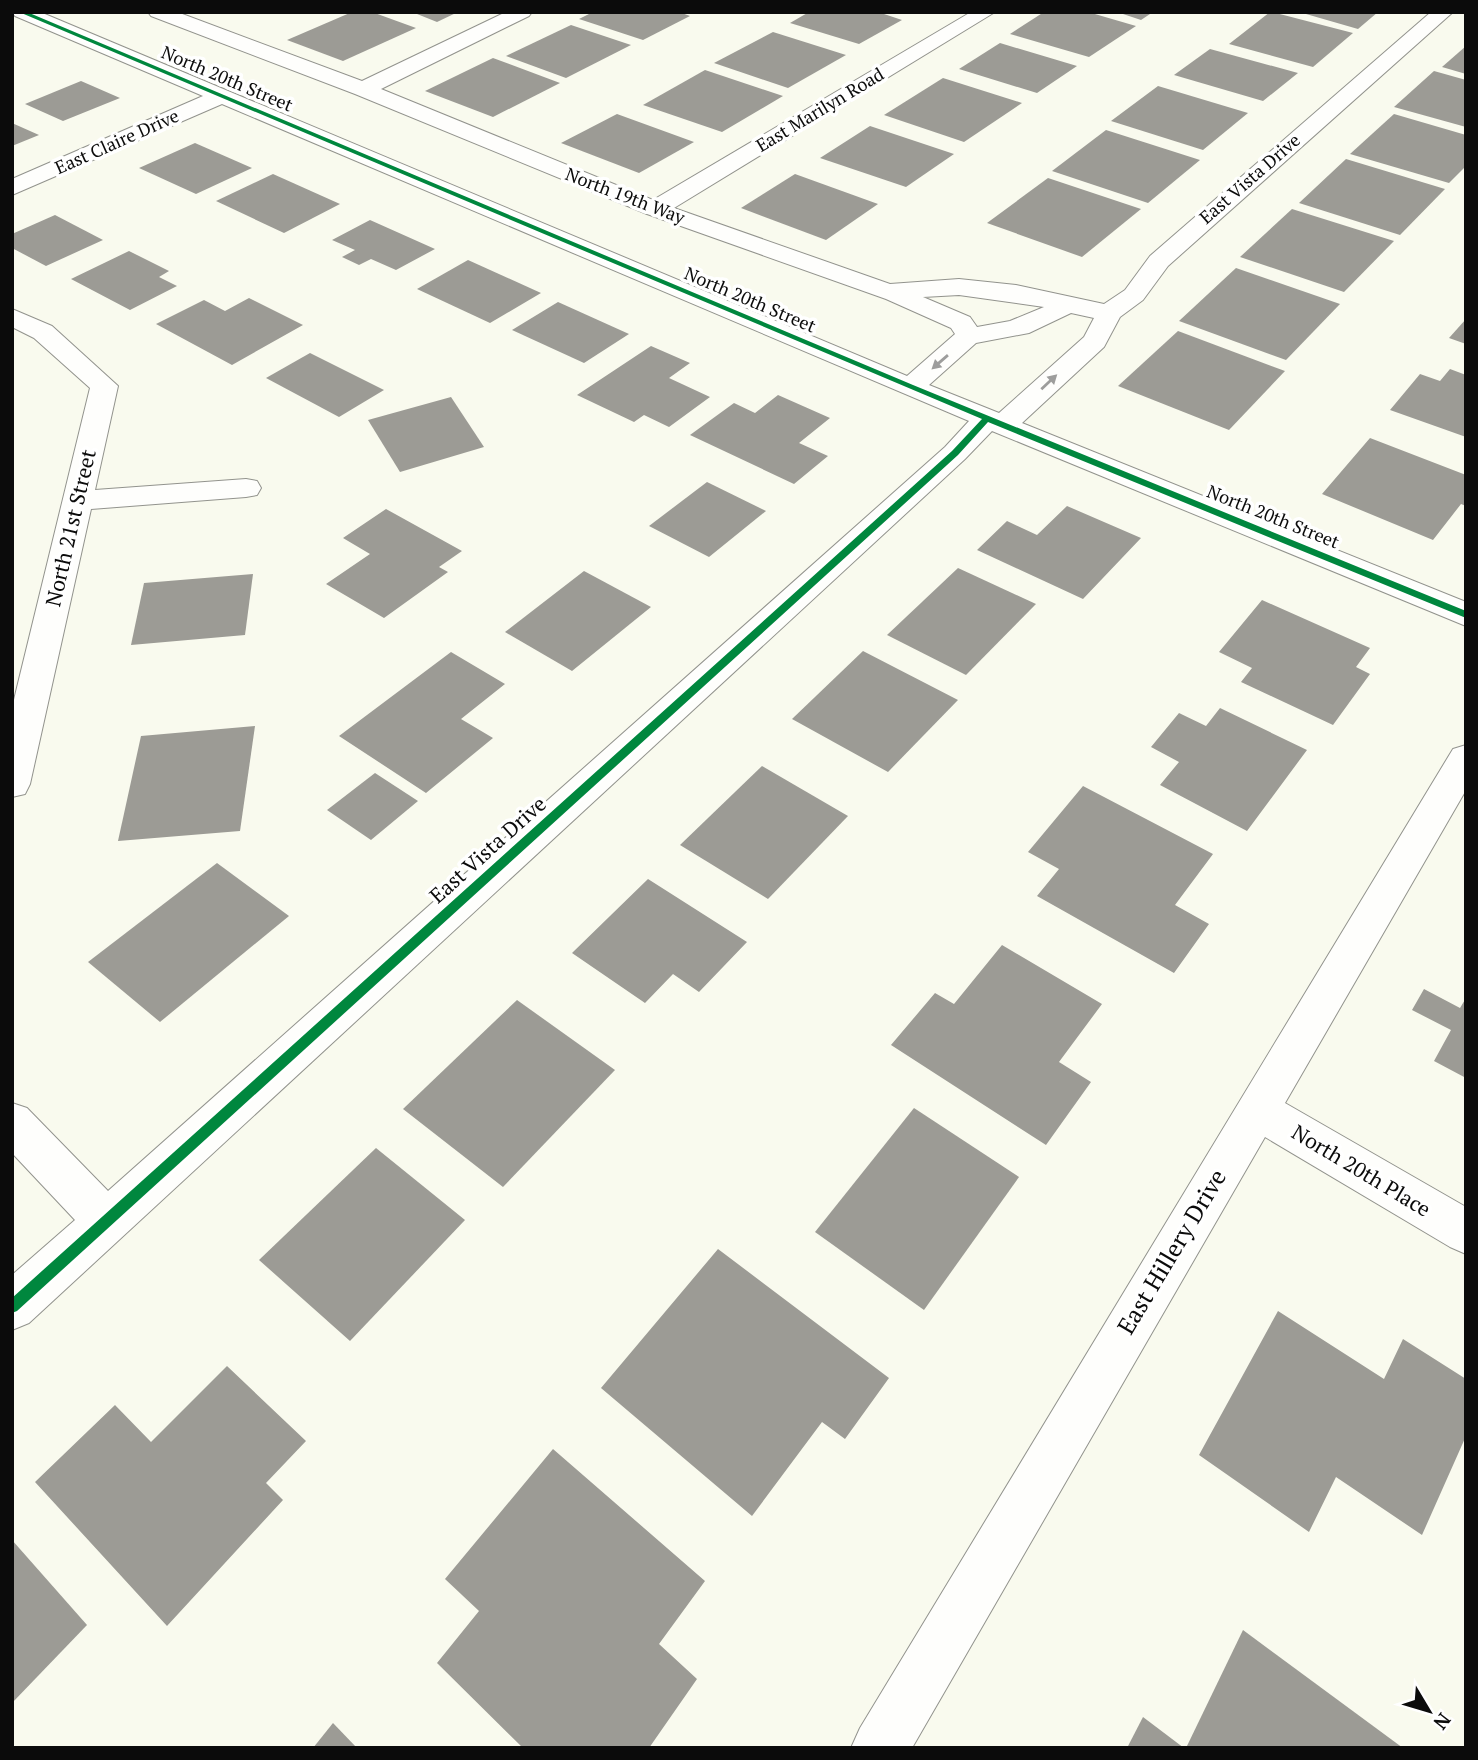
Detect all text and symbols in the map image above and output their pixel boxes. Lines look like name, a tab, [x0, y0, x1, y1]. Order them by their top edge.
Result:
street label: North 20th Street	[158, 40, 297, 117]
street label: East Marilyn Road	[751, 61, 888, 157]
street label: East Claire Drive	[51, 103, 182, 179]
street label: East Vista Drive	[1194, 128, 1305, 229]
street label: North 19th Way	[562, 161, 689, 229]
street label: North 20th Street	[681, 261, 820, 338]
one-way arrow	[931, 354, 949, 370]
one-way arrow	[1040, 375, 1057, 391]
street label: North 21st Street	[38, 446, 102, 609]
street label: North 20th Street	[1204, 479, 1343, 554]
street label: East Vista Drive	[423, 789, 552, 909]
street label: North 20th Place	[1287, 1118, 1436, 1223]
street label: East Hillery Drive	[1109, 1163, 1233, 1340]
north arrow	[1394, 1676, 1464, 1746]
text: N	[1428, 1708, 1457, 1736]

